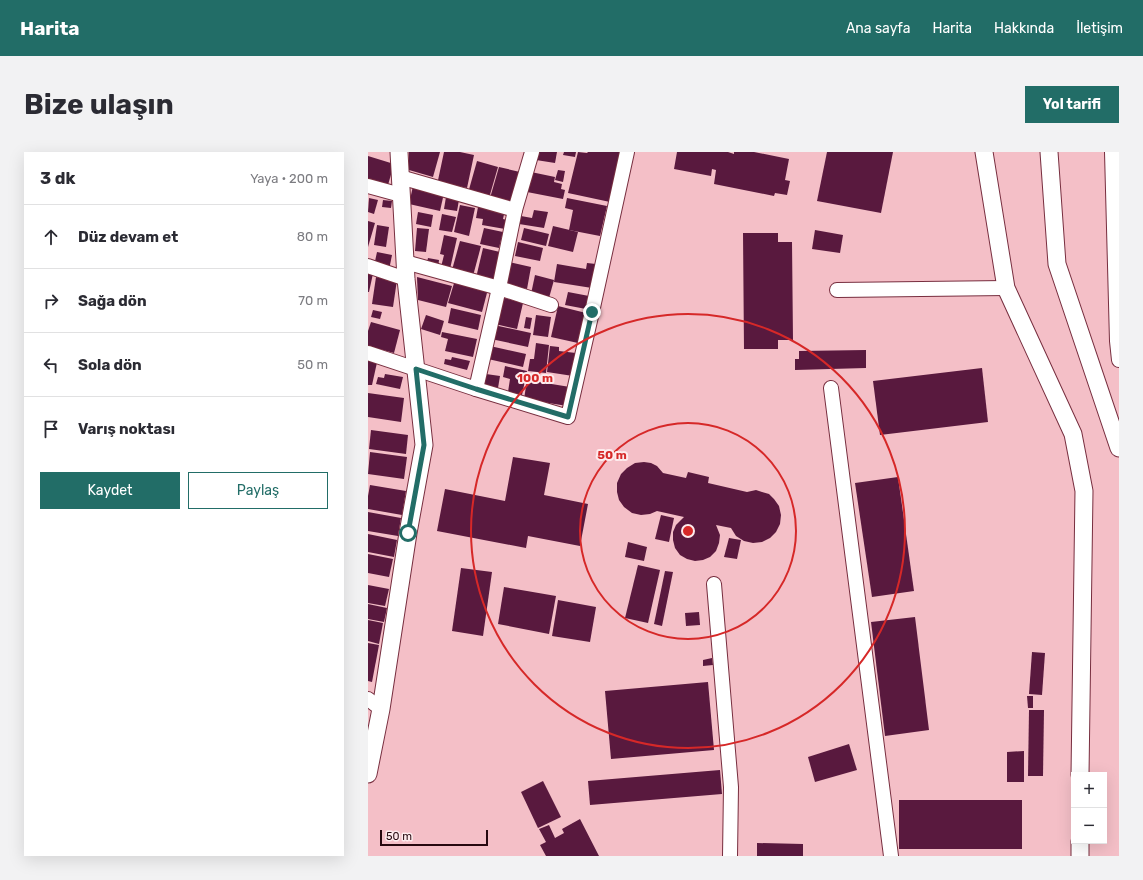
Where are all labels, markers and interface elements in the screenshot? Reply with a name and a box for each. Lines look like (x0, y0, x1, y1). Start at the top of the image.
text: Harita (20, 17, 80, 40)
text: Ana sayfa (846, 20, 910, 37)
text: Harita (932, 20, 972, 37)
text: Hakkında (994, 20, 1054, 37)
text: İletişim (1076, 20, 1123, 37)
button: Yol tarifi (1025, 86, 1119, 123)
text: Bize ulaşın (24, 88, 174, 121)
text: 3 dk (40, 168, 76, 188)
text: Yaya · 200 m (250, 171, 328, 186)
icon: ahead (40, 226, 62, 248)
text: Düz devam et (78, 228, 178, 246)
text: 80 m (297, 229, 328, 244)
icon: right (40, 290, 62, 312)
text: Sağa dön (78, 292, 147, 310)
text: 70 m (298, 293, 328, 308)
route end (583, 303, 601, 321)
icon: left (40, 354, 62, 376)
text: Sola dön (78, 356, 142, 374)
text: 50 m (297, 357, 328, 372)
text: 100 m (517, 371, 553, 385)
icon: arrive (40, 418, 62, 440)
text: Varış noktası (78, 420, 175, 438)
text: 50 m (597, 448, 627, 462)
button: Kaydet (40, 472, 180, 509)
button: Paylaş (188, 472, 328, 509)
route start (399, 524, 417, 542)
centre of rings (681, 524, 695, 538)
map controls (1071, 772, 1107, 844)
button: + (1071, 772, 1107, 808)
button: − (1071, 808, 1107, 844)
scale bar (380, 828, 488, 847)
text: 50 m (386, 830, 412, 843)

